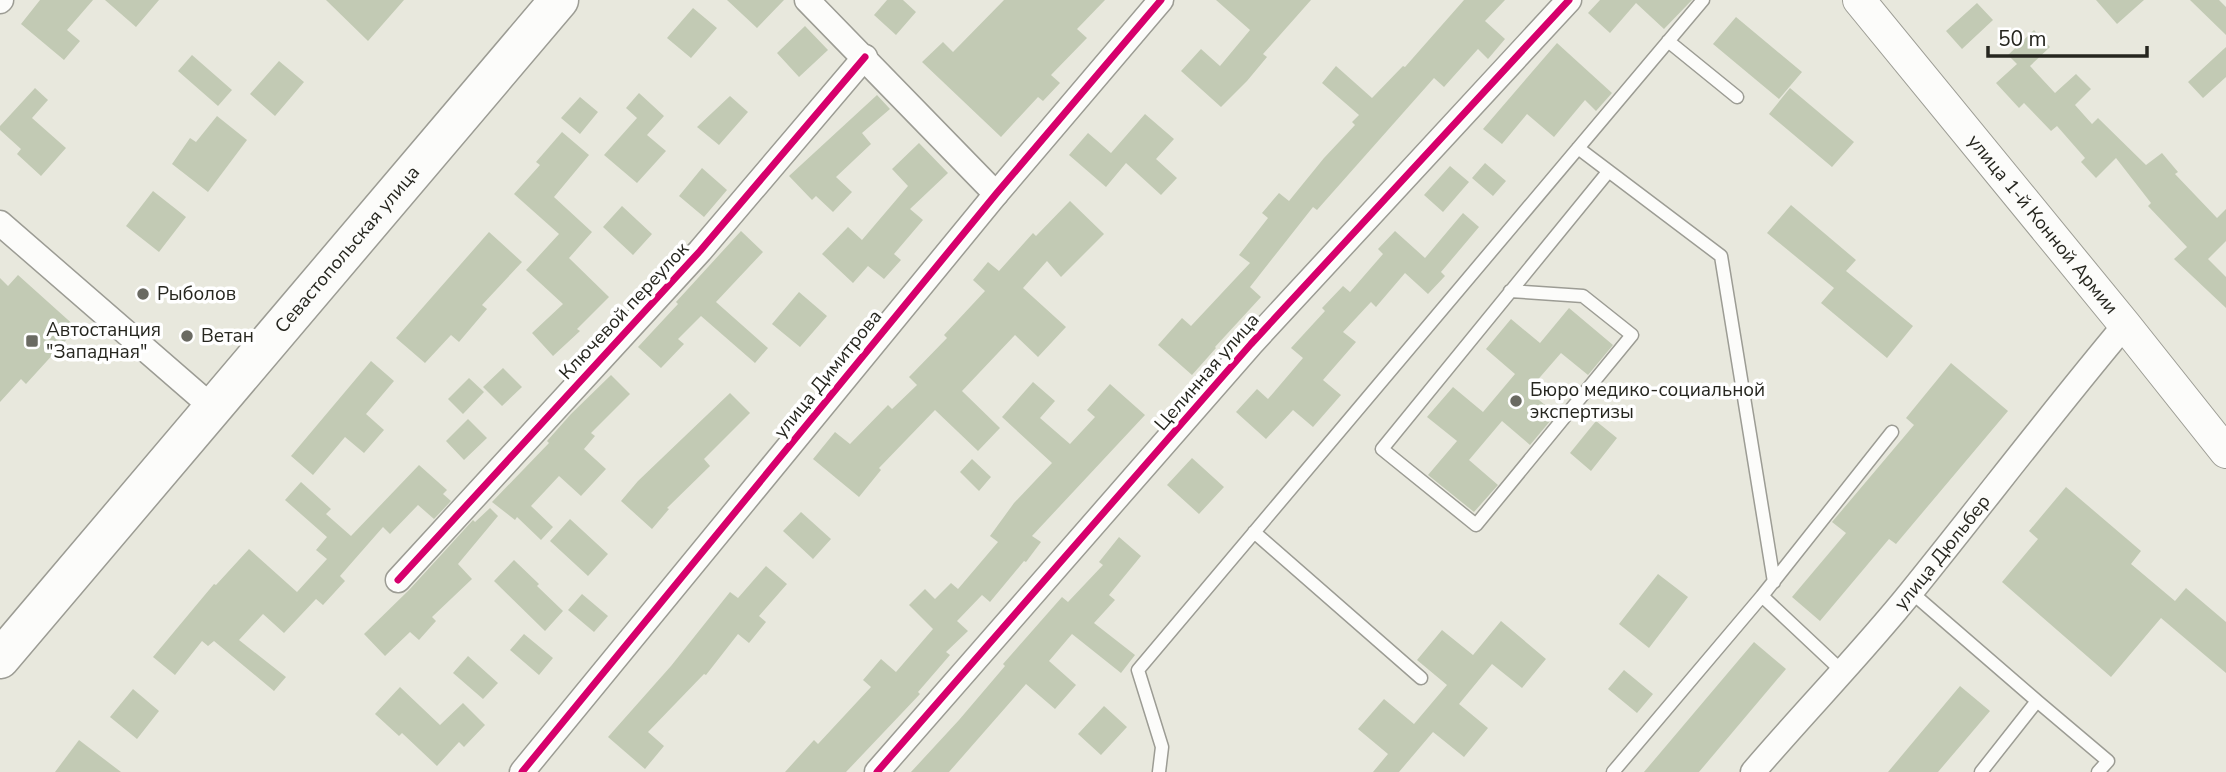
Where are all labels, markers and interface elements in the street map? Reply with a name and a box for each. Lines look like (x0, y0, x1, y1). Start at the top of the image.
scale bar (1988, 14, 2147, 58)
text: 50 m (1998, 25, 2047, 53)
street label: улица 1-й Конной Армии (1961, 129, 2124, 320)
street label: Севастопольская улица (269, 160, 426, 339)
street label: Ключевой переулок (553, 236, 695, 386)
place label: Рыболов (157, 281, 236, 307)
marker: Рыболов (135, 286, 151, 302)
street label: улица Димитрова (768, 304, 888, 444)
street label: Целинная улица (1149, 308, 1265, 436)
place label: Автостанция "Западная" (46, 317, 161, 365)
place label: Ветан (201, 323, 254, 349)
marker: Ветан (179, 328, 195, 344)
marker: Автостанция "Западная" (24, 333, 40, 349)
place label: Бюро медико-социальной экспертизы (1530, 377, 1765, 425)
marker: Бюро медико-социальной экспертизы (1508, 393, 1524, 409)
street label: улица Дюльбер (1888, 489, 1996, 616)

